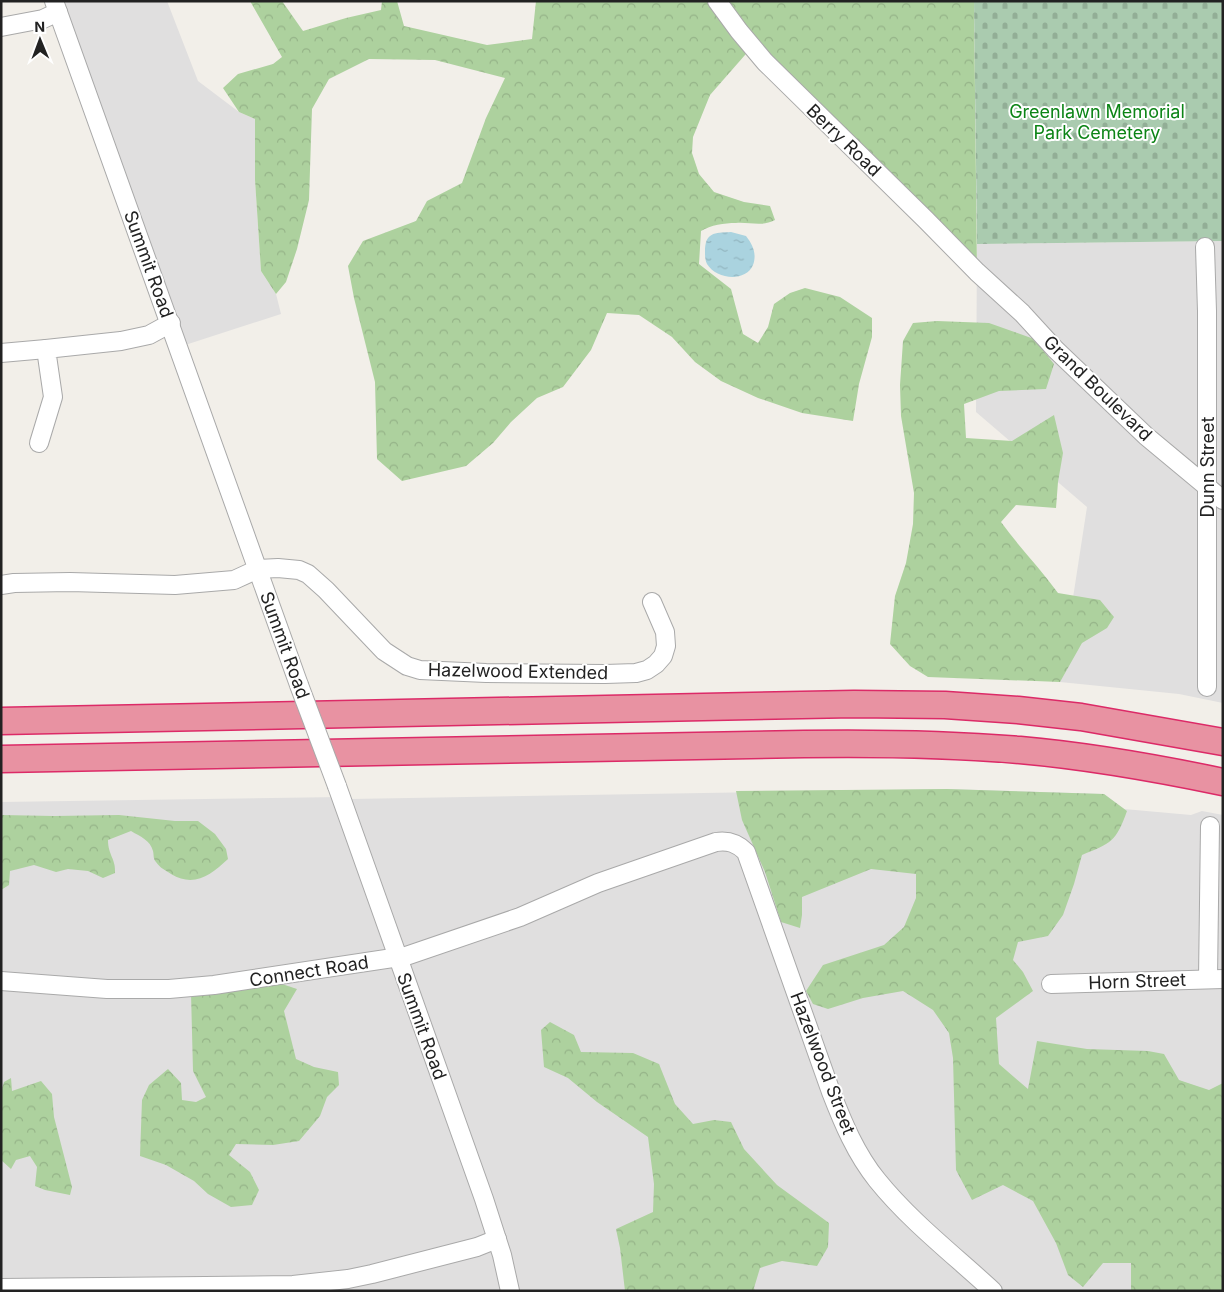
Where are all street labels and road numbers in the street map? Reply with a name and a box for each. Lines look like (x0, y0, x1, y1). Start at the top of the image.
street label: Berry Road (803, 99, 885, 181)
street label: Summit Road (120, 208, 178, 320)
street label: Grand Boulevard (1039, 331, 1157, 445)
street label: Dunn Street (1197, 417, 1218, 517)
street label: Summit Road (256, 589, 314, 701)
street label: Hazelwood Extended (428, 659, 608, 683)
street label: Connect Road (248, 951, 370, 991)
street label: Horn Street (1088, 969, 1186, 993)
street label: Summit Road (393, 970, 451, 1082)
street label: Hazelwood Street (786, 989, 860, 1137)

